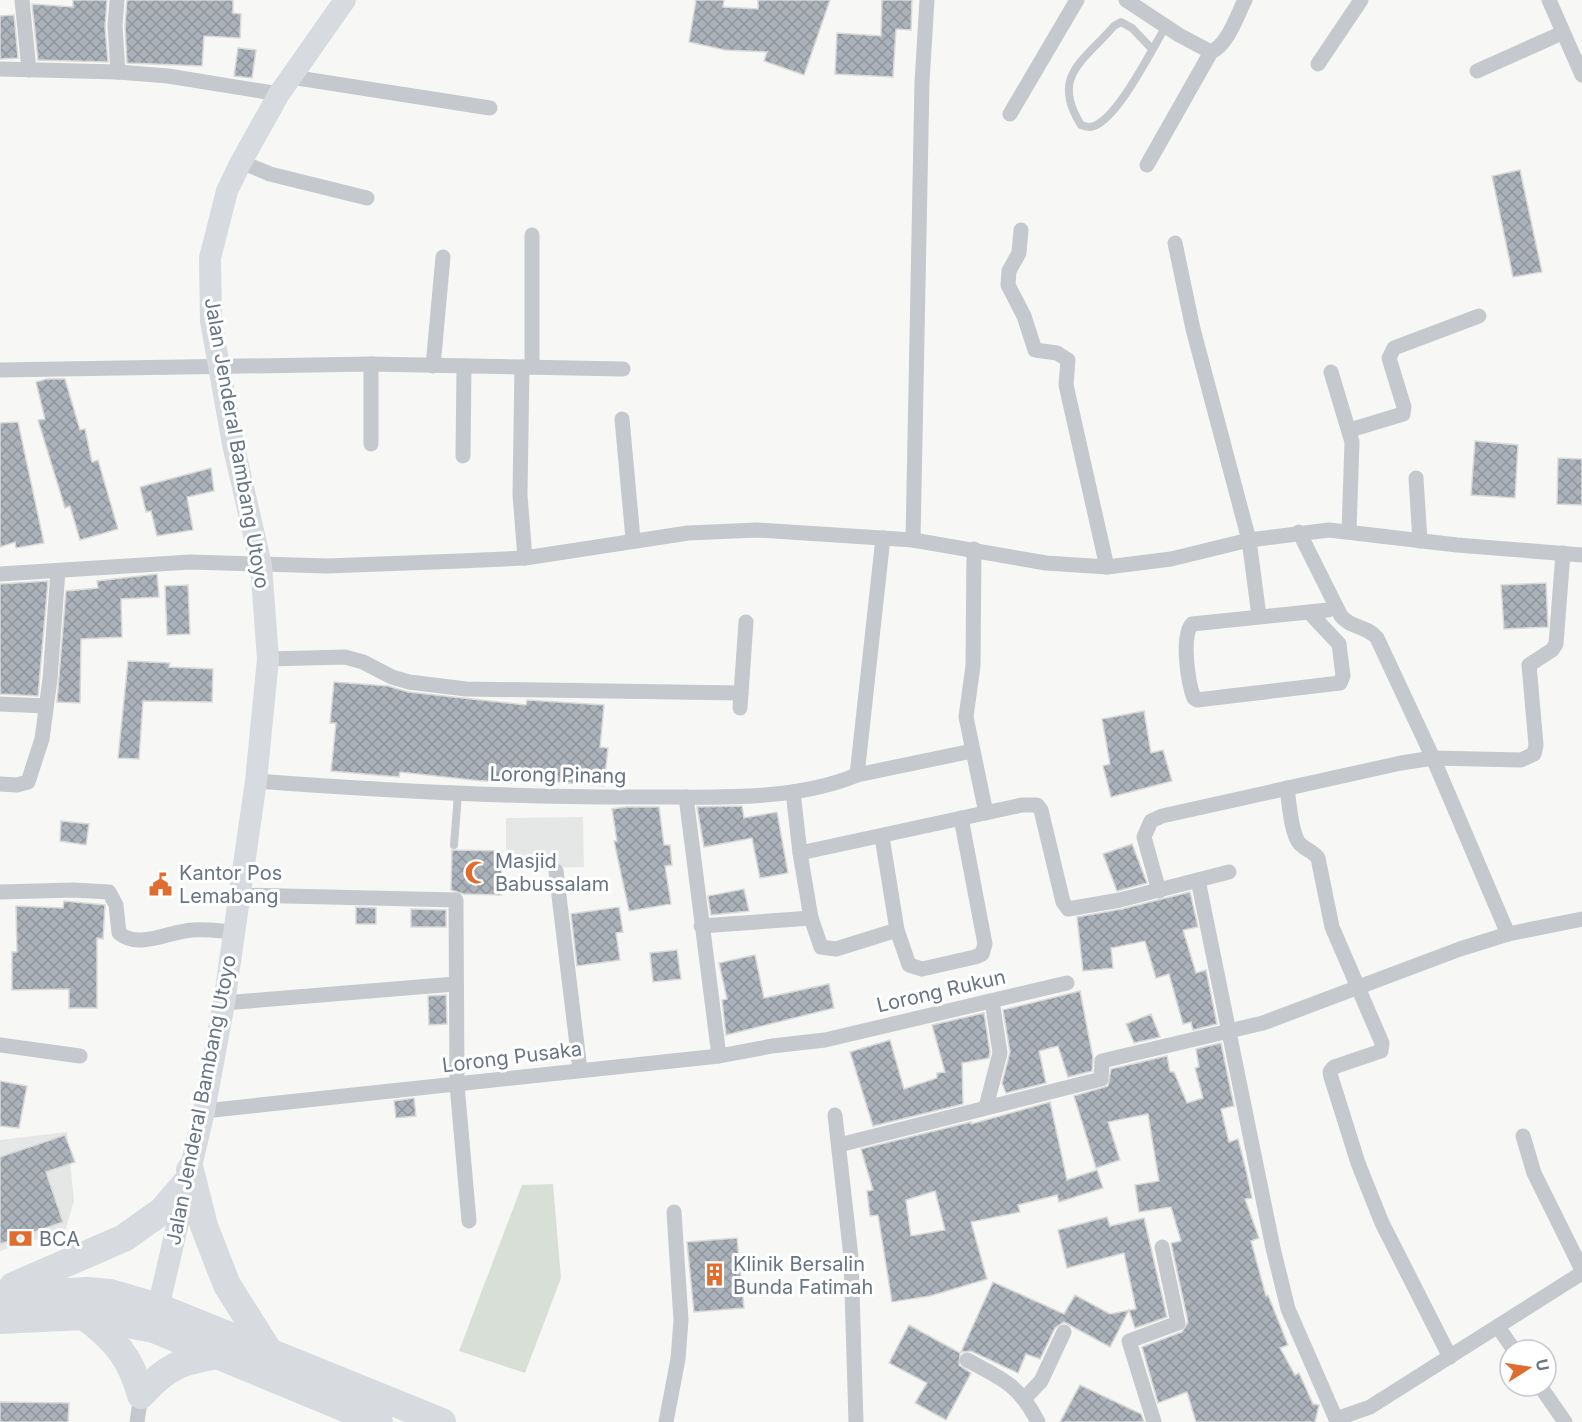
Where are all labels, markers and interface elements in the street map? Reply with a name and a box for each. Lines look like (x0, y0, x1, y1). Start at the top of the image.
street label: Jalan Jenderal Bambang Utoyo (200, 296, 274, 590)
street label: Lorong Pinang (489, 762, 627, 788)
place label: Masjid Babussalam (495, 849, 609, 896)
mosque icon: Masjid Babussalam (464, 859, 490, 885)
place label: Kantor Pos Lemabang (179, 861, 282, 908)
public building icon: Kantor Pos Lemabang (148, 871, 174, 897)
street label: Jalan Jenderal Bambang Utoyo (161, 953, 241, 1247)
street label: Lorong Rukun (874, 965, 1008, 1017)
street label: Lorong Pusaka (441, 1037, 583, 1077)
bank icon: BCA (8, 1226, 34, 1252)
place label: BCA (39, 1227, 80, 1251)
place label: Klinik Bersalin Bunda Fatimah (733, 1252, 873, 1299)
building icon: Klinik Bersalin Bunda Fatimah (702, 1262, 728, 1288)
north arrow (1498, 1338, 1558, 1398)
text: U (1532, 1357, 1554, 1373)

